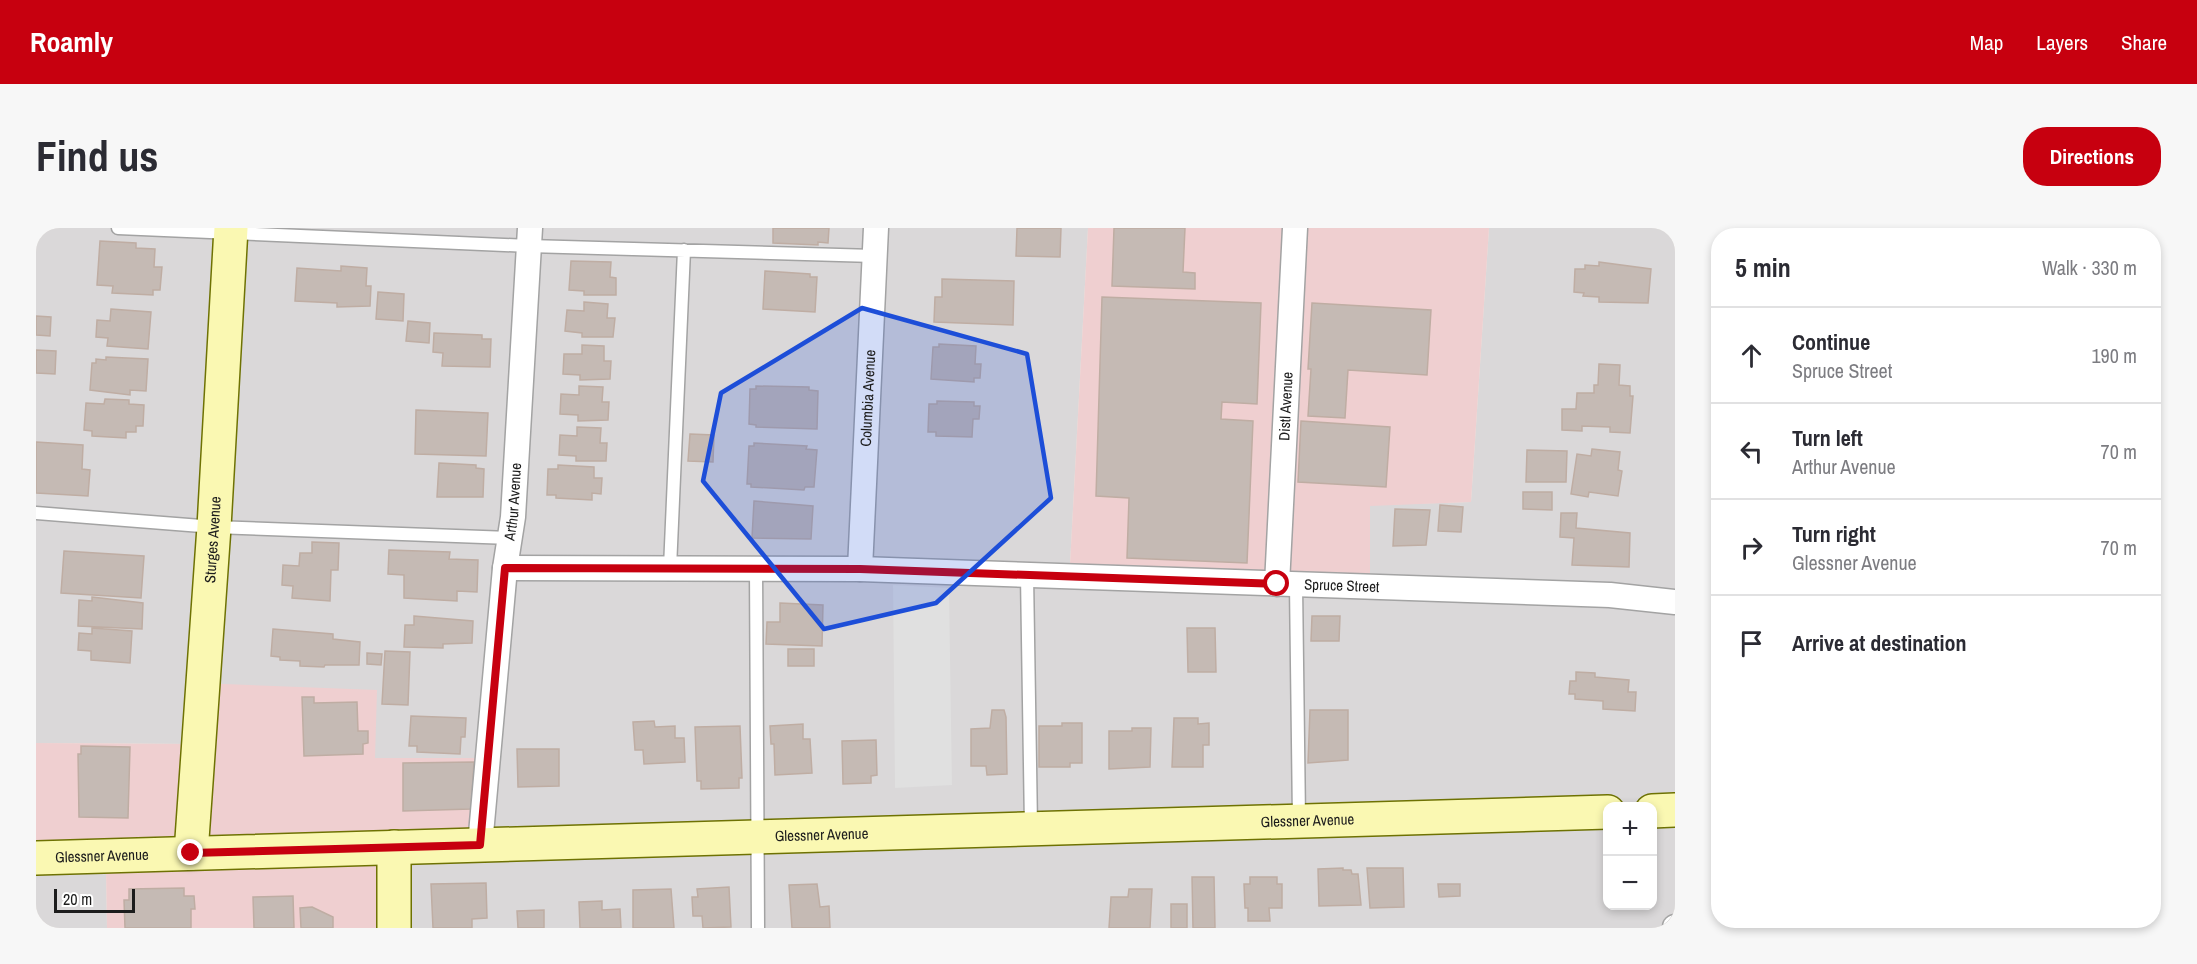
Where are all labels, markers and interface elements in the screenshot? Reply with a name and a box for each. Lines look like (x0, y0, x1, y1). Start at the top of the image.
text: Roamly (30, 23, 113, 61)
text: Map (1970, 28, 2003, 57)
text: Layers (2036, 28, 2088, 57)
text: Share (2121, 28, 2167, 57)
button: Directions (2023, 127, 2161, 186)
text: Find us (36, 128, 158, 184)
text: 5 min (1735, 250, 1791, 285)
text: Walk · 330 m (2042, 254, 2137, 281)
text: Continue (1792, 327, 1870, 357)
icon: ahead (1735, 339, 1768, 372)
text: 190 m (2091, 342, 2137, 369)
street label: Columbia Avenue (855, 349, 880, 447)
text: Spruce Street (1792, 357, 1892, 384)
street label: Distl Avenue (1273, 371, 1298, 441)
text: Turn left (1792, 423, 1863, 453)
icon: left (1735, 435, 1768, 468)
text: 70 m (2101, 438, 2137, 465)
text: Arthur Avenue (1792, 453, 1896, 480)
street label: Arthur Avenue (498, 462, 526, 543)
street label: Sturges Avenue (199, 496, 226, 584)
text: Turn right (1792, 519, 1876, 549)
icon: right (1735, 531, 1768, 564)
text: 70 m (2101, 534, 2137, 561)
text: Glessner Avenue (1792, 549, 1917, 576)
route start (1263, 570, 1289, 596)
street label: Spruce Street (1304, 573, 1380, 597)
icon: arrive (1735, 627, 1768, 660)
text: Arrive at destination (1792, 628, 1966, 658)
map controls (1603, 802, 1657, 910)
button: + (1603, 802, 1657, 856)
street label: Glessner Avenue (1260, 808, 1355, 832)
street label: Glessner Avenue (775, 823, 869, 846)
route end (177, 839, 203, 865)
street label: Glessner Avenue (55, 844, 149, 867)
button: − (1603, 856, 1657, 910)
scale bar (54, 886, 135, 914)
text: 20 m (63, 888, 92, 910)

